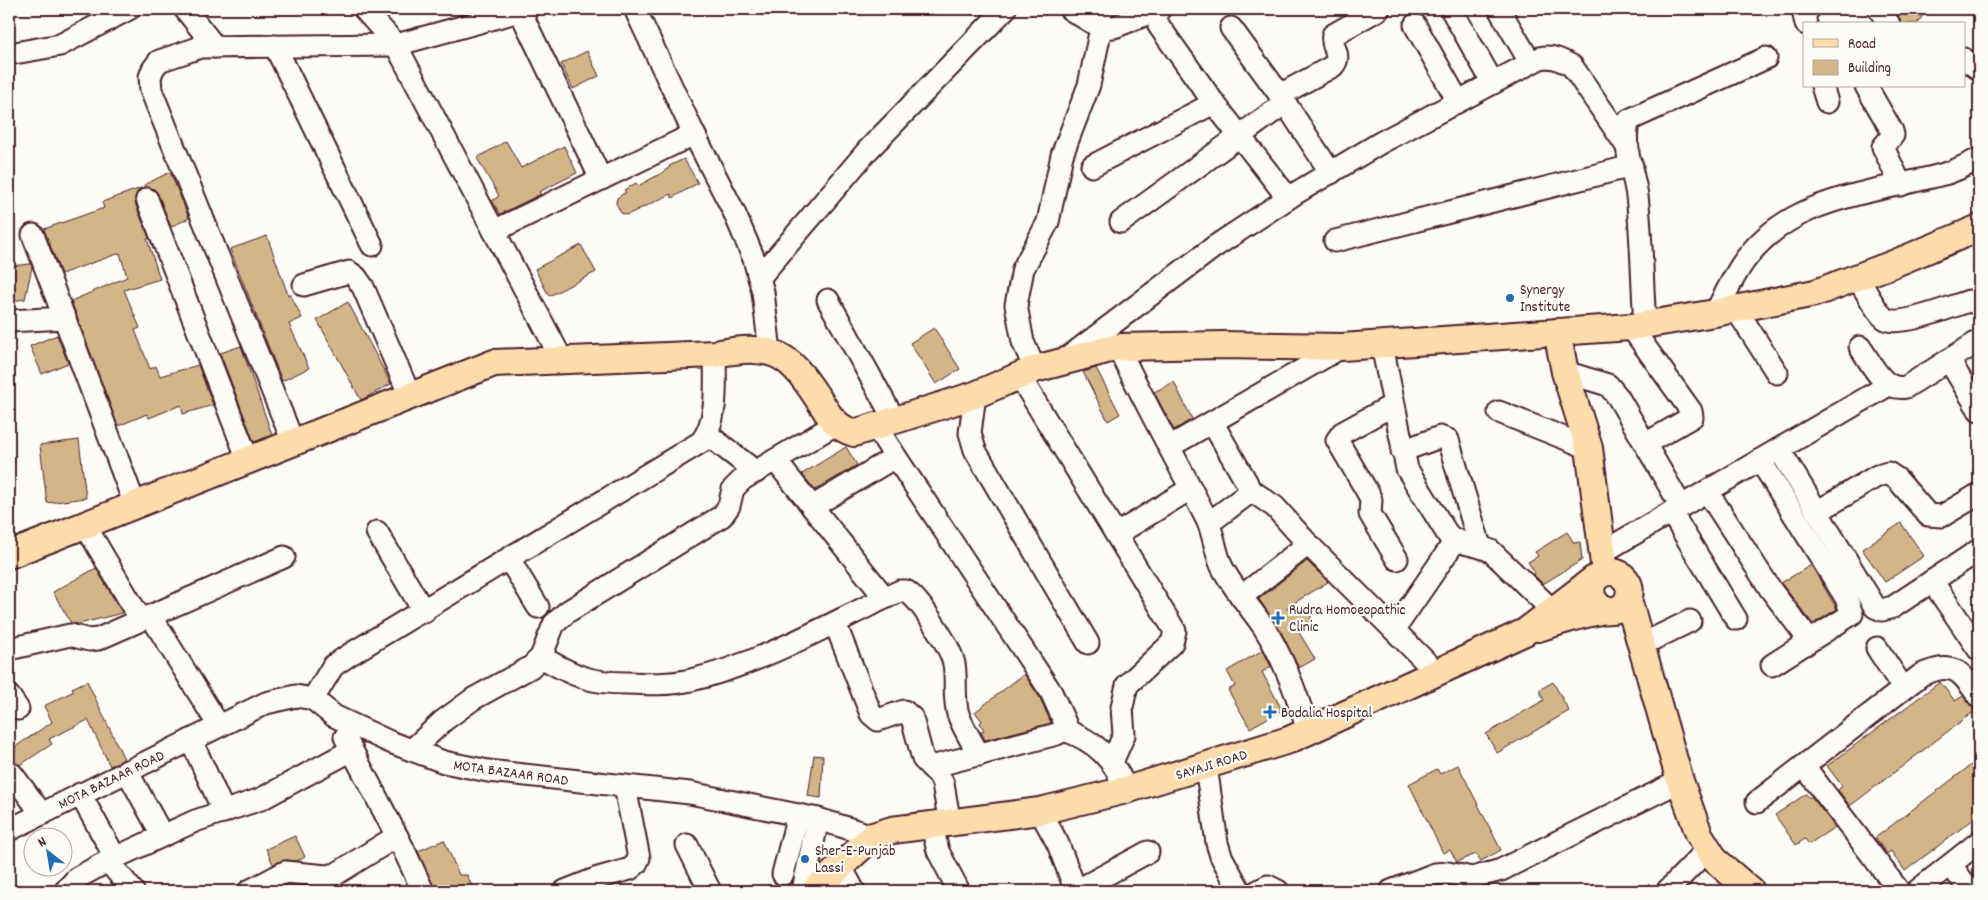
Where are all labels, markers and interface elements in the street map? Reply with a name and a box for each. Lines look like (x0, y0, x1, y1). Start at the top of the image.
legend (1803, 22, 1966, 88)
text: Road (1848, 34, 1876, 56)
text: Building (1848, 58, 1891, 80)
place label: Synergy Institute (1520, 280, 1571, 319)
marker: Synergy Institute (1504, 292, 1516, 304)
place label: Rudra Homoeopathic Clinic (1289, 600, 1406, 639)
marker: Rudra Homoeopathic Clinic (1271, 611, 1285, 625)
place label: Bodalia Hospital (1281, 703, 1373, 725)
marker: Bodalia Hospital (1263, 705, 1277, 719)
street label: MOTA BAZAAR ROAD (55, 745, 169, 816)
street label: SAYAJI ROAD (1173, 745, 1250, 787)
street label: MOTA BAZAAR ROAD (452, 755, 570, 793)
north arrow (22, 828, 72, 878)
text: N (34, 832, 51, 853)
place label: Sher-E-Punjab Lassi (815, 841, 895, 880)
marker: Sher-E-Punjab Lassi (799, 853, 811, 865)

